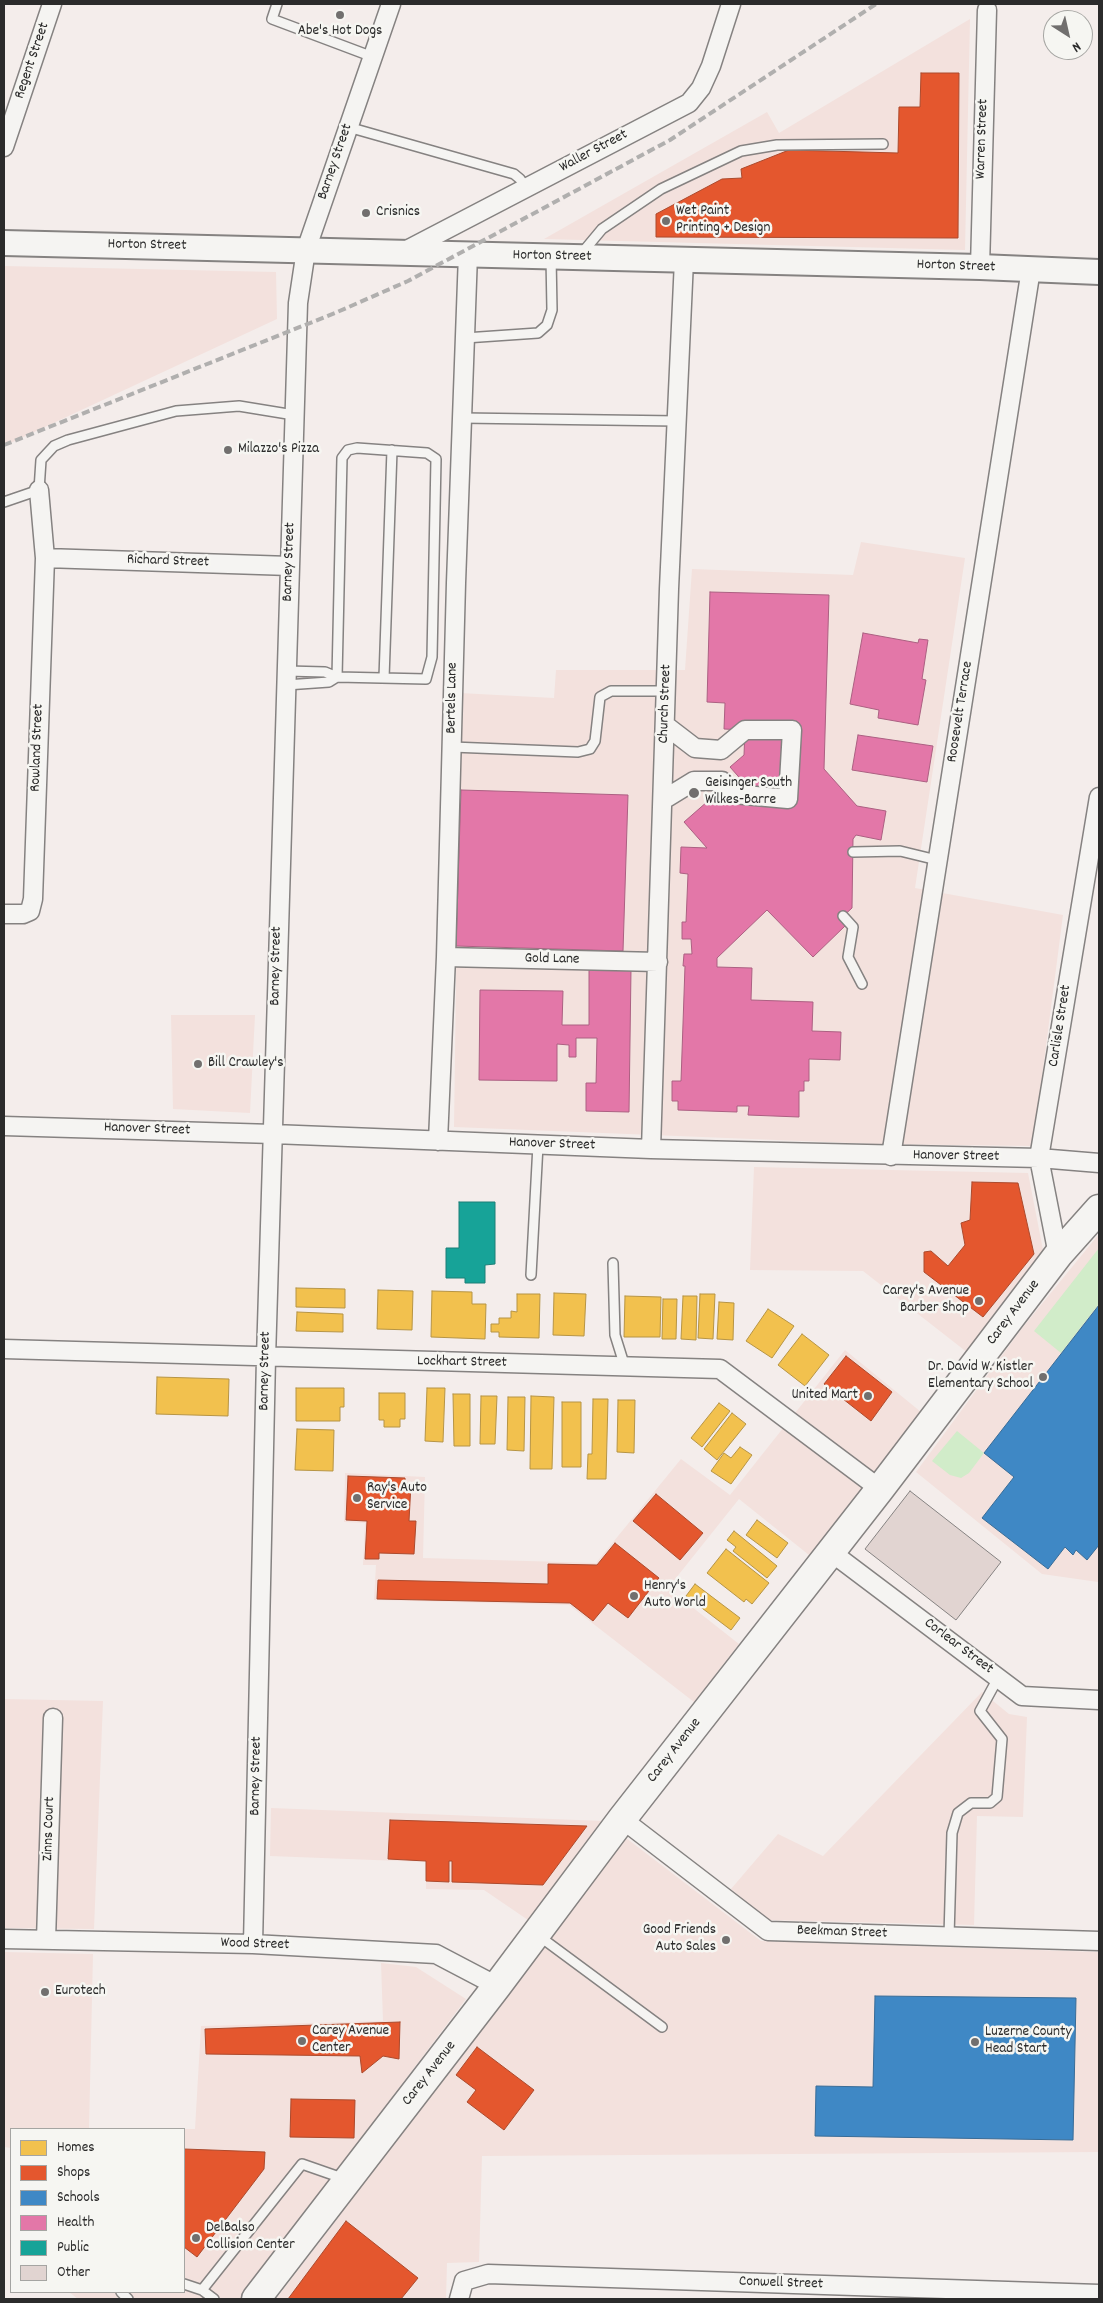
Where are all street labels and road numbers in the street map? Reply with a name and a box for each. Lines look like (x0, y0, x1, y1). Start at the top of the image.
street label: Regent Street (12, 21, 54, 101)
street label: Warren Street (973, 99, 993, 179)
street label: Barney Street (315, 122, 357, 202)
street label: Waller Street (557, 126, 631, 178)
street label: Horton Street (107, 236, 187, 256)
street label: Horton Street (512, 247, 592, 267)
street label: Horton Street (916, 257, 996, 277)
street label: Barney Street (280, 522, 300, 602)
street label: Richard Street (126, 552, 210, 572)
street label: Roosevelt Terrace (944, 660, 978, 764)
street label: Bertels Lane (443, 662, 463, 734)
street label: Church Street (656, 664, 676, 744)
street label: Rowland Street (27, 704, 49, 792)
street label: Barney Street (267, 926, 287, 1006)
street label: Gold Lane (524, 951, 580, 969)
street label: Carlisle Street (1046, 984, 1076, 1068)
street label: Hanover Street (103, 1119, 191, 1141)
street label: Hanover Street (508, 1134, 596, 1156)
street label: Hanover Street (913, 1147, 999, 1167)
street label: Carey Avenue (984, 1277, 1044, 1349)
street label: Barney Street (256, 1331, 276, 1411)
street label: Lockhart Street (417, 1353, 507, 1373)
street label: Corlear Street (920, 1615, 996, 1679)
street label: Carey Avenue (644, 1715, 706, 1787)
street label: Barney Street (247, 1736, 267, 1816)
street label: Zinns Court (40, 1796, 60, 1862)
street label: Beekman Street (796, 1922, 888, 1944)
street label: Wood Street (220, 1935, 290, 1955)
street label: Carey Avenue (399, 2038, 461, 2110)
street label: Conwell Street (739, 2274, 823, 2294)

